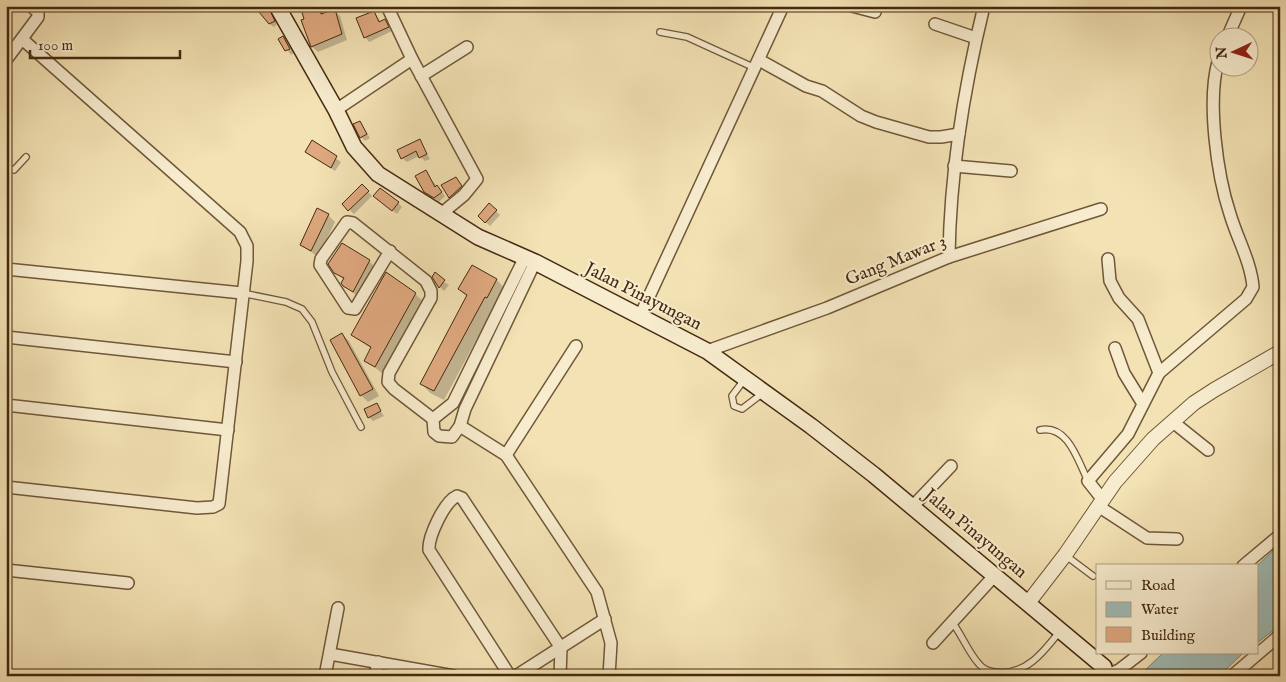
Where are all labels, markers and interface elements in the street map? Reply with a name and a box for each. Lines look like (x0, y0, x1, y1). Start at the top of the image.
scale bar (30, 28, 180, 60)
north arrow (1208, 28, 1258, 78)
text: 100 m (38, 36, 74, 55)
text: N (1213, 46, 1231, 61)
street label: Gang Mawar 3 (842, 230, 950, 292)
street label: Jalan Pinayungan (579, 257, 706, 337)
street label: Jalan Pinayungan (917, 483, 1032, 584)
legend (1096, 564, 1258, 654)
text: Road (1141, 576, 1176, 595)
text: Water (1141, 600, 1179, 619)
text: Building (1141, 626, 1196, 645)

